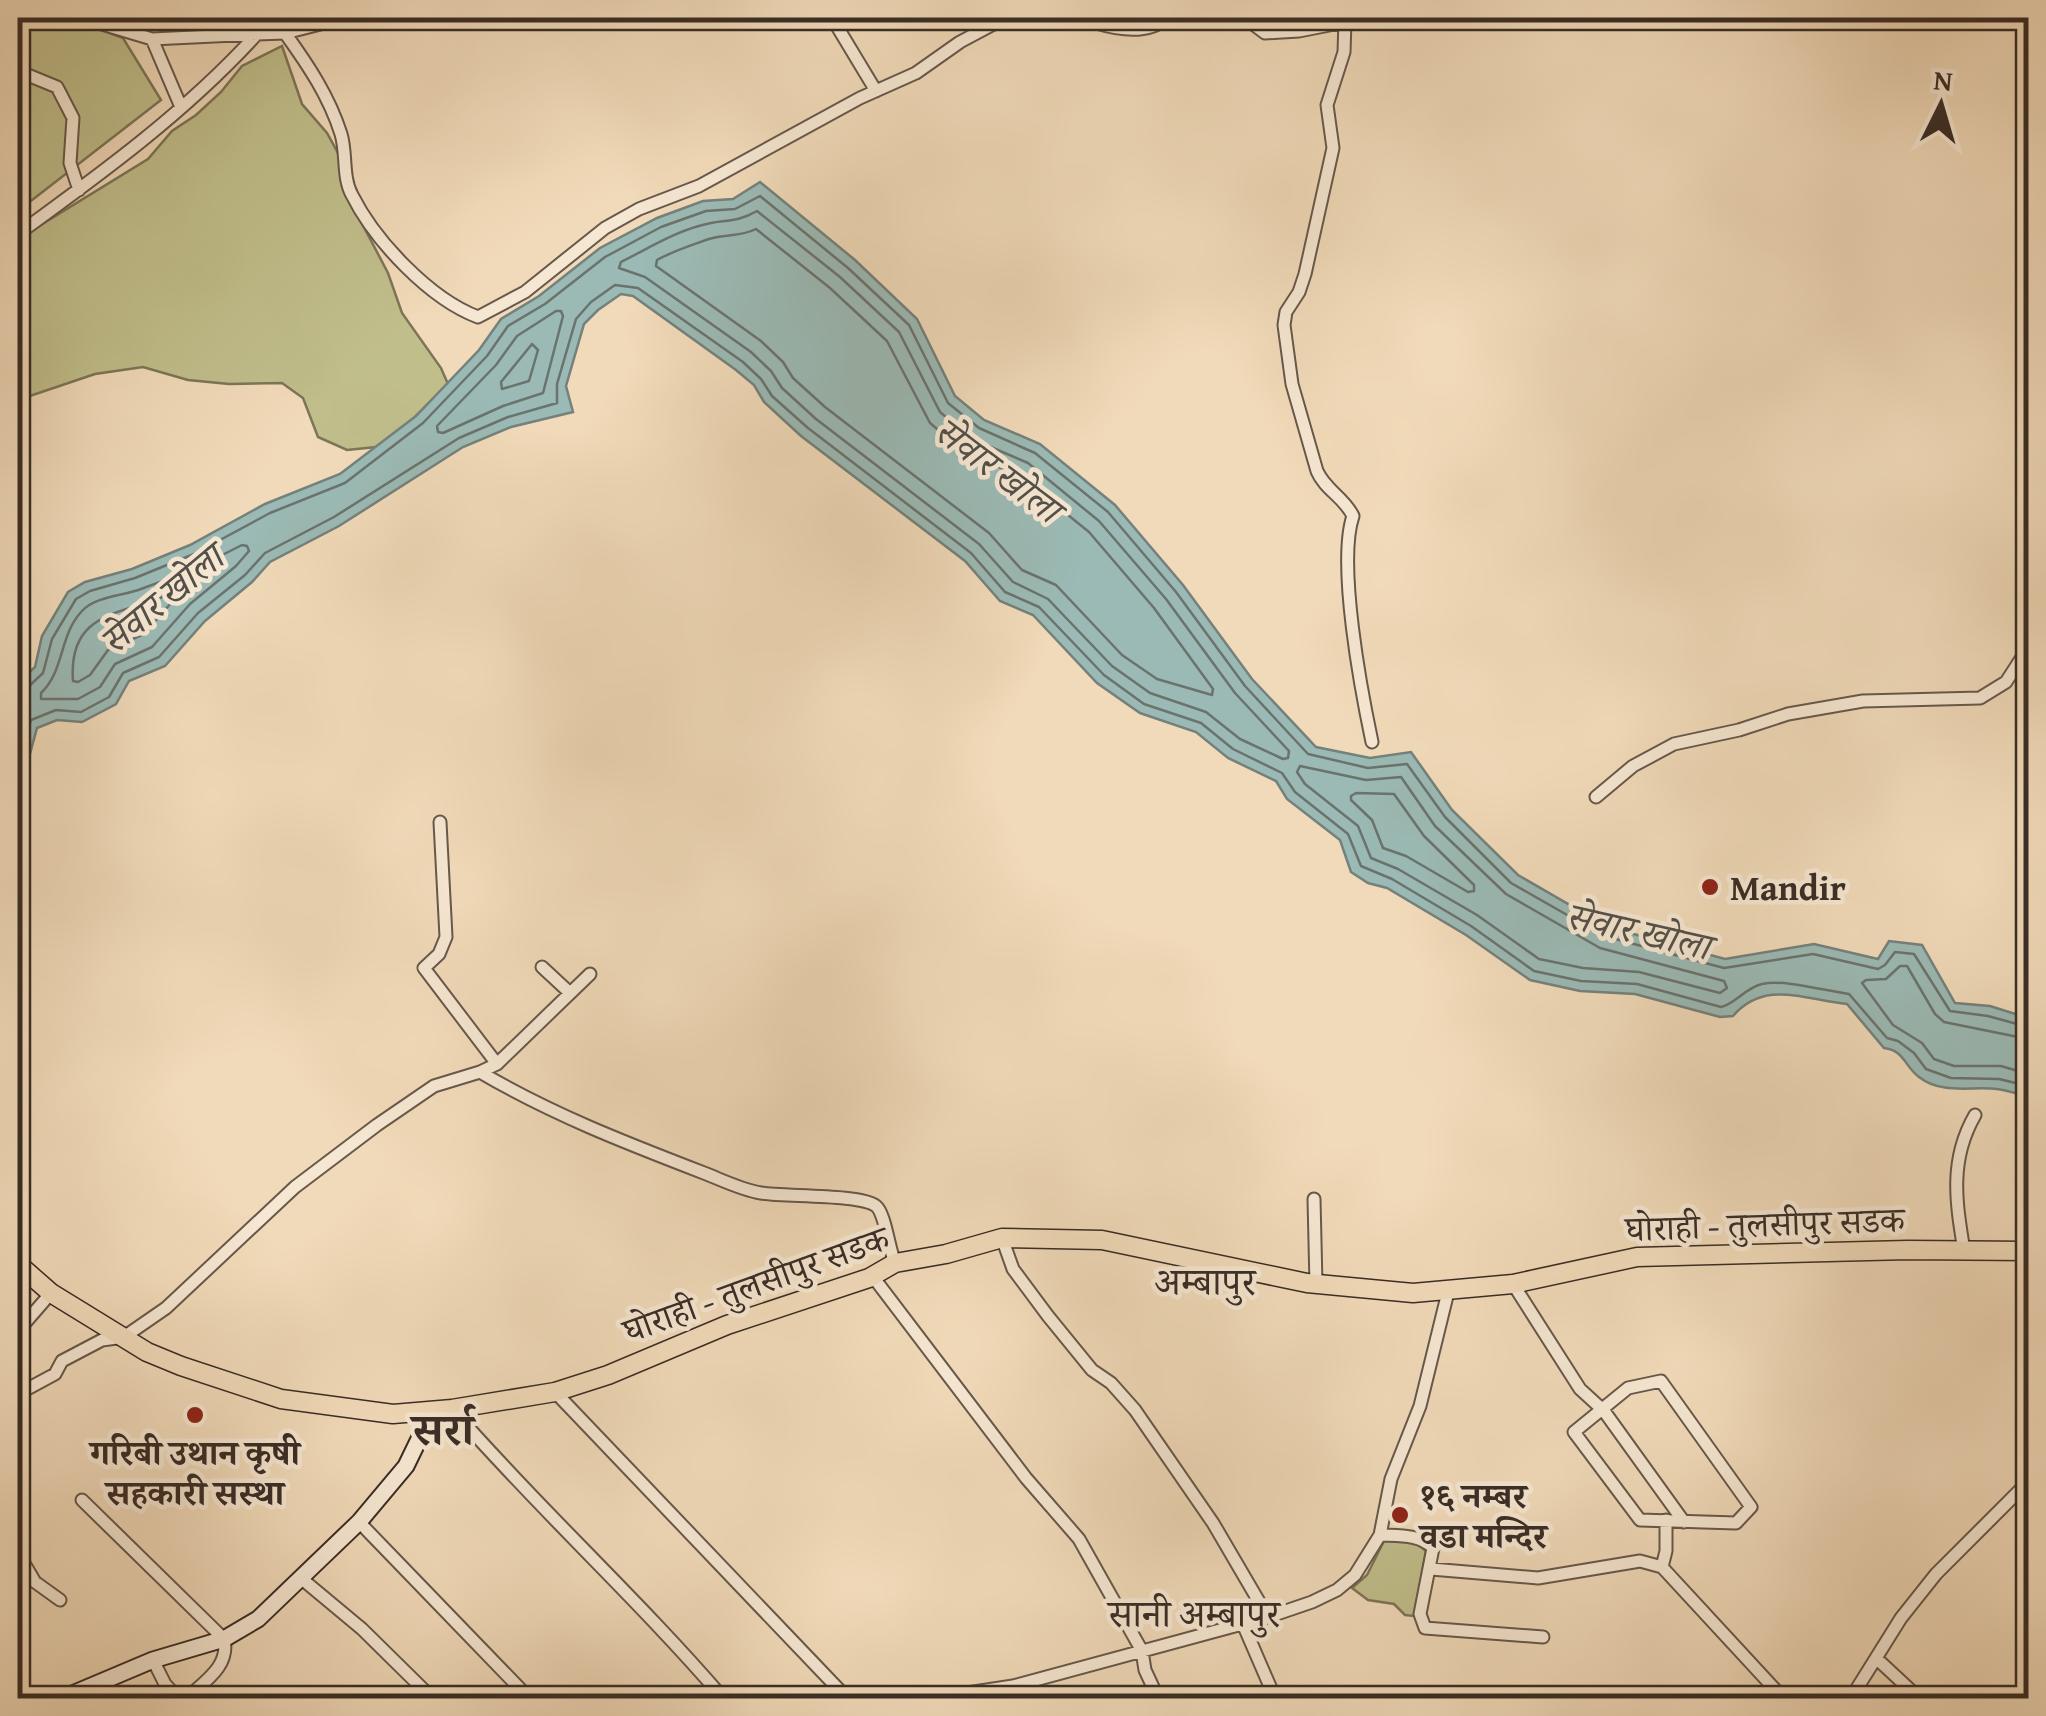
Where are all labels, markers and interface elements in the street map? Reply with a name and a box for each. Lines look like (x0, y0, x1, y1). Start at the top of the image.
north arrow (1891, 55, 1991, 155)
text: N (1932, 58, 1955, 101)
water label: सेवार खोला (923, 403, 1079, 540)
water label: सेवार खोला (87, 526, 241, 668)
place label: Mandir (1730, 862, 1846, 913)
marker: Mandir (1699, 876, 1721, 898)
water label: सेवार खोला (1560, 886, 1723, 975)
street label: घोराही - तुलसीपुर सडक (1622, 1194, 1908, 1254)
street label: घोराही - तुलसीपुर सडक (614, 1211, 898, 1356)
district label: अम्बापुर (1155, 1253, 1257, 1309)
district label: सर्रा (409, 1396, 477, 1461)
marker: गरिबी उथान कृषी सहकारी सस्था (184, 1404, 206, 1426)
place label: गरिबी उथान कृषी सहकारी सस्था (87, 1427, 302, 1518)
place label: १६ नम्बर वडा मन्दिर (1417, 1470, 1549, 1561)
marker: १६ नम्बर वडा मन्दिर (1389, 1504, 1411, 1526)
district label: सानी अम्बापुर (1106, 1585, 1282, 1641)

